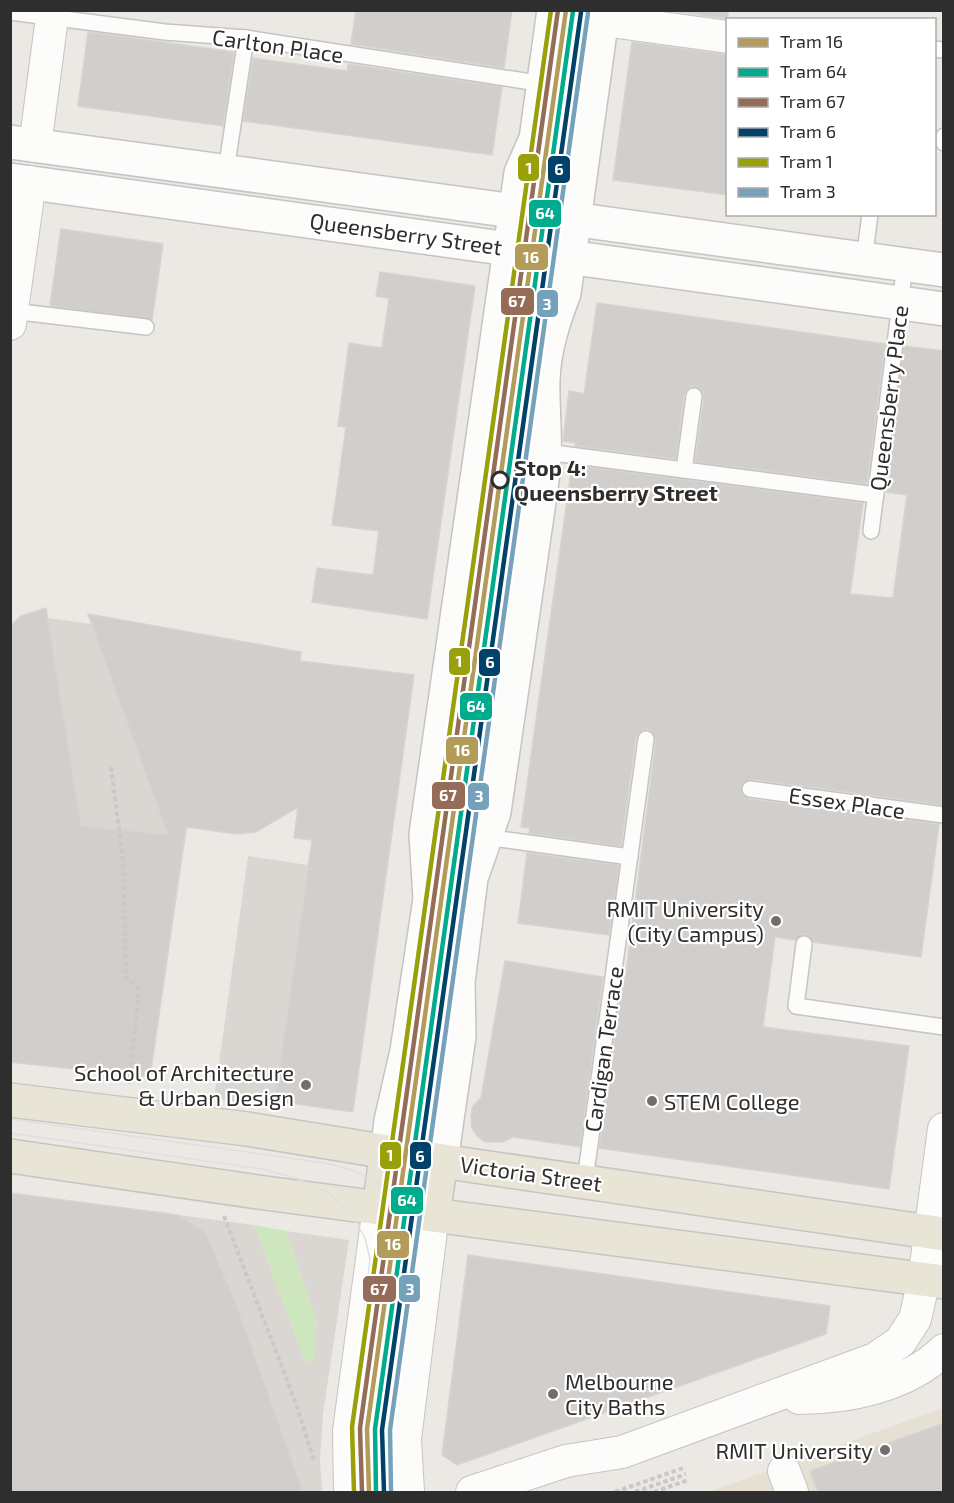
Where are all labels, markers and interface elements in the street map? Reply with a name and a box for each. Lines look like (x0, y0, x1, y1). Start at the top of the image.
legend (726, 18, 936, 216)
street label: Carlton Place (211, 23, 345, 67)
text: Tram 16 (780, 30, 843, 52)
text: Tram 64 (780, 60, 847, 82)
text: Tram 67 (780, 90, 845, 112)
text: Tram 6 (780, 120, 836, 142)
text: Tram 1 (780, 150, 833, 172)
line badge: 1 (517, 153, 540, 182)
line badge: 6 (547, 155, 571, 184)
text: 1 (526, 158, 532, 177)
text: 6 (554, 159, 564, 178)
text: Tram 3 (780, 180, 836, 202)
line badge: 64 (528, 199, 562, 228)
text: 64 (535, 203, 555, 222)
street label: Queensberry Street (308, 207, 504, 260)
line badge: 16 (514, 243, 549, 271)
text: 16 (523, 247, 539, 266)
line badge: 67 (500, 287, 535, 316)
line badge: 3 (536, 289, 559, 318)
text: 67 (508, 291, 526, 310)
text: 3 (542, 294, 552, 313)
street label: Queensberry Place (864, 304, 913, 492)
place label: Stop 4: Queensberry Street (514, 454, 718, 506)
marker: Stop 4: Queensberry Street (491, 471, 509, 489)
line badge: 1 (448, 647, 471, 676)
line badge: 6 (478, 648, 501, 677)
text: 1 (456, 651, 462, 670)
text: 6 (485, 652, 495, 671)
line badge: 64 (459, 692, 493, 721)
text: 64 (466, 696, 486, 715)
line badge: 16 (445, 736, 479, 765)
text: 16 (454, 740, 470, 759)
line badge: 67 (431, 781, 466, 810)
street label: Essex Place (787, 781, 907, 823)
line badge: 3 (467, 782, 490, 811)
text: 67 (439, 785, 457, 804)
text: 3 (474, 786, 484, 805)
place label: RMIT University (City Campus) (606, 895, 764, 946)
marker: RMIT University (City Campus) (769, 914, 783, 928)
street label: Cardigan Terrace (579, 965, 627, 1133)
place label: School of Architecture & Urban Design (74, 1059, 294, 1110)
marker: School of Architecture & Urban Design (299, 1078, 313, 1092)
place label: STEM College (664, 1088, 800, 1114)
marker: STEM College (645, 1094, 659, 1108)
line badge: 1 (379, 1141, 402, 1170)
line badge: 6 (409, 1141, 432, 1170)
text: 1 (387, 1145, 393, 1164)
text: 6 (415, 1146, 425, 1165)
street label: Victoria Street (458, 1150, 604, 1196)
line badge: 64 (390, 1186, 424, 1215)
text: 64 (397, 1190, 417, 1209)
line badge: 16 (376, 1230, 410, 1259)
text: 16 (385, 1234, 401, 1253)
line badge: 3 (398, 1274, 421, 1303)
line badge: 67 (362, 1275, 397, 1303)
text: 67 (370, 1279, 388, 1298)
text: 3 (405, 1279, 415, 1298)
place label: Melbourne City Baths (565, 1368, 674, 1419)
marker: Melbourne City Baths (546, 1387, 560, 1401)
place label: RMIT University (715, 1437, 873, 1463)
marker: RMIT University (878, 1443, 892, 1457)

